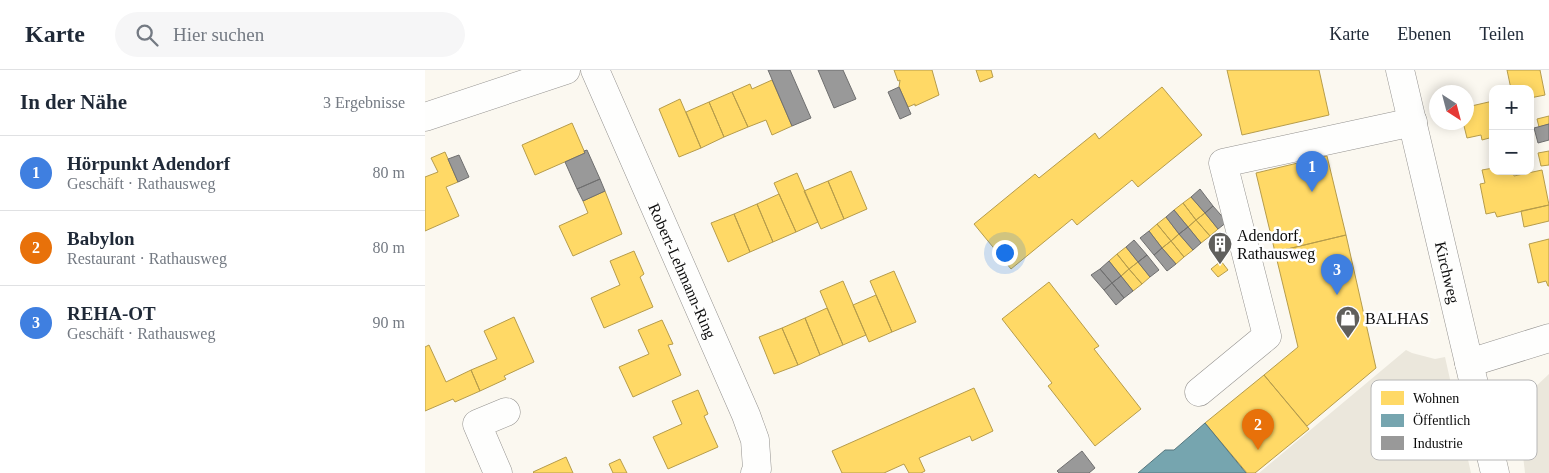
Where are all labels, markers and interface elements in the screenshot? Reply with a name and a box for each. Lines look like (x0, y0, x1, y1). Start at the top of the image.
search box (115, 12, 465, 57)
text: Karte (25, 21, 85, 47)
icon: search (133, 21, 161, 49)
text: Hier suchen (173, 24, 264, 45)
text: Karte (1329, 24, 1369, 44)
text: Ebenen (1397, 24, 1451, 44)
text: Teilen (1479, 24, 1524, 44)
north arrow (1429, 85, 1474, 130)
map controls (1489, 85, 1534, 175)
button: + (1489, 85, 1534, 130)
text: In der Nähe (20, 90, 127, 114)
text: 3 Ergebnisse (323, 94, 405, 111)
button: − (1489, 130, 1534, 175)
pin: 1 (1296, 151, 1328, 192)
text: Hörpunkt Adendorf (67, 153, 230, 174)
text: 1 (32, 164, 40, 181)
text: 80 m (373, 164, 405, 181)
text: Geschäft · Rathausweg (67, 175, 215, 192)
street label: Robert-Lehmann-Ring (645, 201, 719, 341)
place label: Adendorf, Rathausweg (1237, 227, 1315, 263)
text: Babylon (67, 228, 135, 249)
building icon: Adendorf, Rathausweg (1207, 231, 1233, 265)
text: 2 (32, 239, 40, 256)
text: 80 m (373, 239, 405, 256)
your location (992, 240, 1018, 266)
street label: Kirchweg (1432, 240, 1463, 305)
text: Restaurant · Rathausweg (67, 250, 227, 267)
pin: 3 (1321, 254, 1353, 295)
text: REHA-OT (67, 303, 156, 324)
shop icon: BALHAS (1335, 305, 1361, 339)
place label: BALHAS (1365, 310, 1429, 327)
text: 3 (32, 314, 40, 331)
text: 90 m (373, 314, 405, 331)
text: Geschäft · Rathausweg (67, 325, 215, 342)
legend (1371, 380, 1537, 460)
text: Wohnen (1413, 391, 1459, 406)
pin: 2 (1242, 409, 1274, 450)
text: Öffentlich (1413, 412, 1470, 428)
text: Industrie (1413, 436, 1463, 451)

